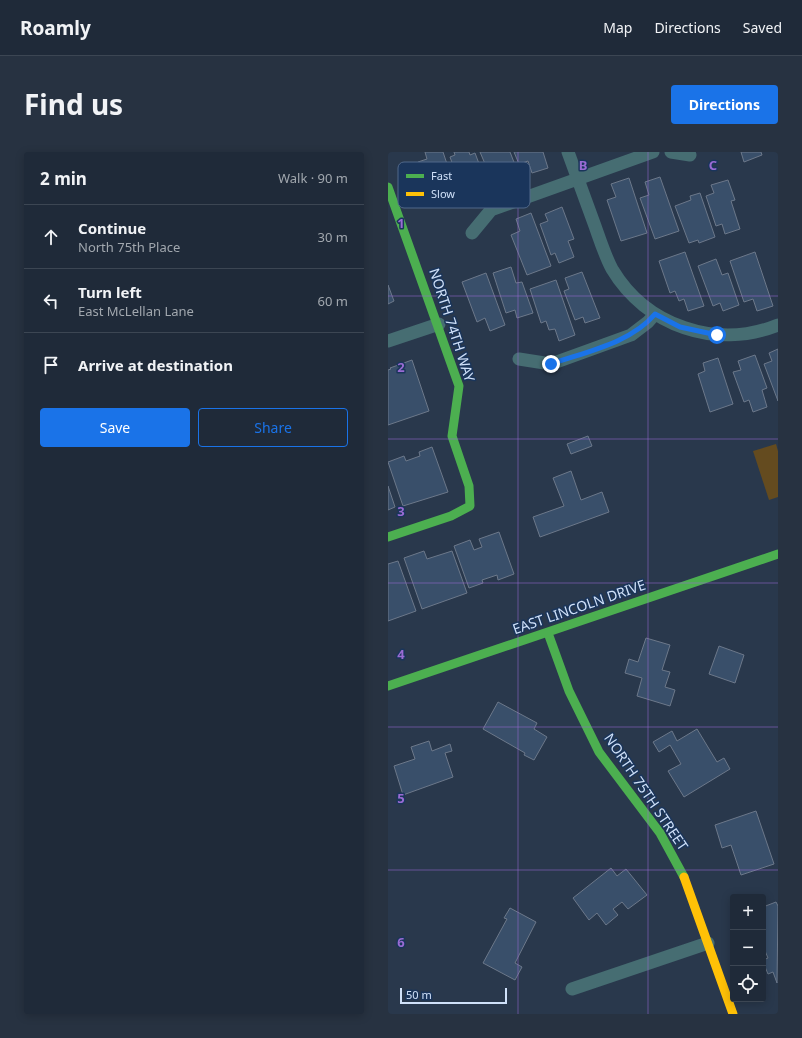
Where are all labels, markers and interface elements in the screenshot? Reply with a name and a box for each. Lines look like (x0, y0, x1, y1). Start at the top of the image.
text: Roamly (20, 15, 91, 41)
text: Map (603, 18, 632, 37)
text: Directions (654, 18, 721, 37)
text: Saved (743, 18, 782, 37)
text: Find us (24, 85, 123, 123)
button: Directions (671, 85, 778, 124)
text: B (579, 156, 587, 174)
text: C (709, 156, 717, 174)
legend (398, 162, 530, 208)
text: 2 min (40, 167, 87, 190)
text: Fast (431, 168, 452, 183)
text: Walk · 90 m (278, 169, 348, 187)
text: Slow (431, 186, 455, 201)
text: 1 (397, 214, 405, 232)
text: Continue (78, 218, 146, 238)
icon: ahead (40, 226, 62, 248)
text: 30 m (318, 228, 348, 246)
text: North 75th Place (78, 238, 180, 256)
street label: NORTH 74TH WAY (425, 266, 480, 384)
text: Turn left (78, 282, 142, 302)
icon: left (40, 290, 62, 312)
text: 60 m (318, 292, 348, 310)
text: East McLellan Lane (78, 302, 194, 320)
route start (708, 326, 726, 344)
icon: arrive (40, 354, 62, 376)
text: Arrive at destination (78, 355, 233, 375)
route end (542, 355, 560, 373)
text: 2 (397, 358, 405, 376)
button: Save (40, 408, 190, 447)
button: Share (198, 408, 348, 447)
text: 3 (397, 502, 405, 520)
street label: EAST LINCOLN DRIVE (510, 575, 648, 638)
text: 4 (397, 645, 405, 663)
street label: NORTH 75TH STREET (600, 729, 693, 854)
text: 5 (397, 789, 405, 807)
map controls (730, 894, 766, 1002)
button: + (730, 894, 766, 930)
button: − (730, 930, 766, 966)
text: 6 (397, 933, 405, 951)
button: locate (730, 966, 766, 1002)
scale bar (400, 986, 507, 1005)
text: 50 m (406, 987, 432, 1002)

